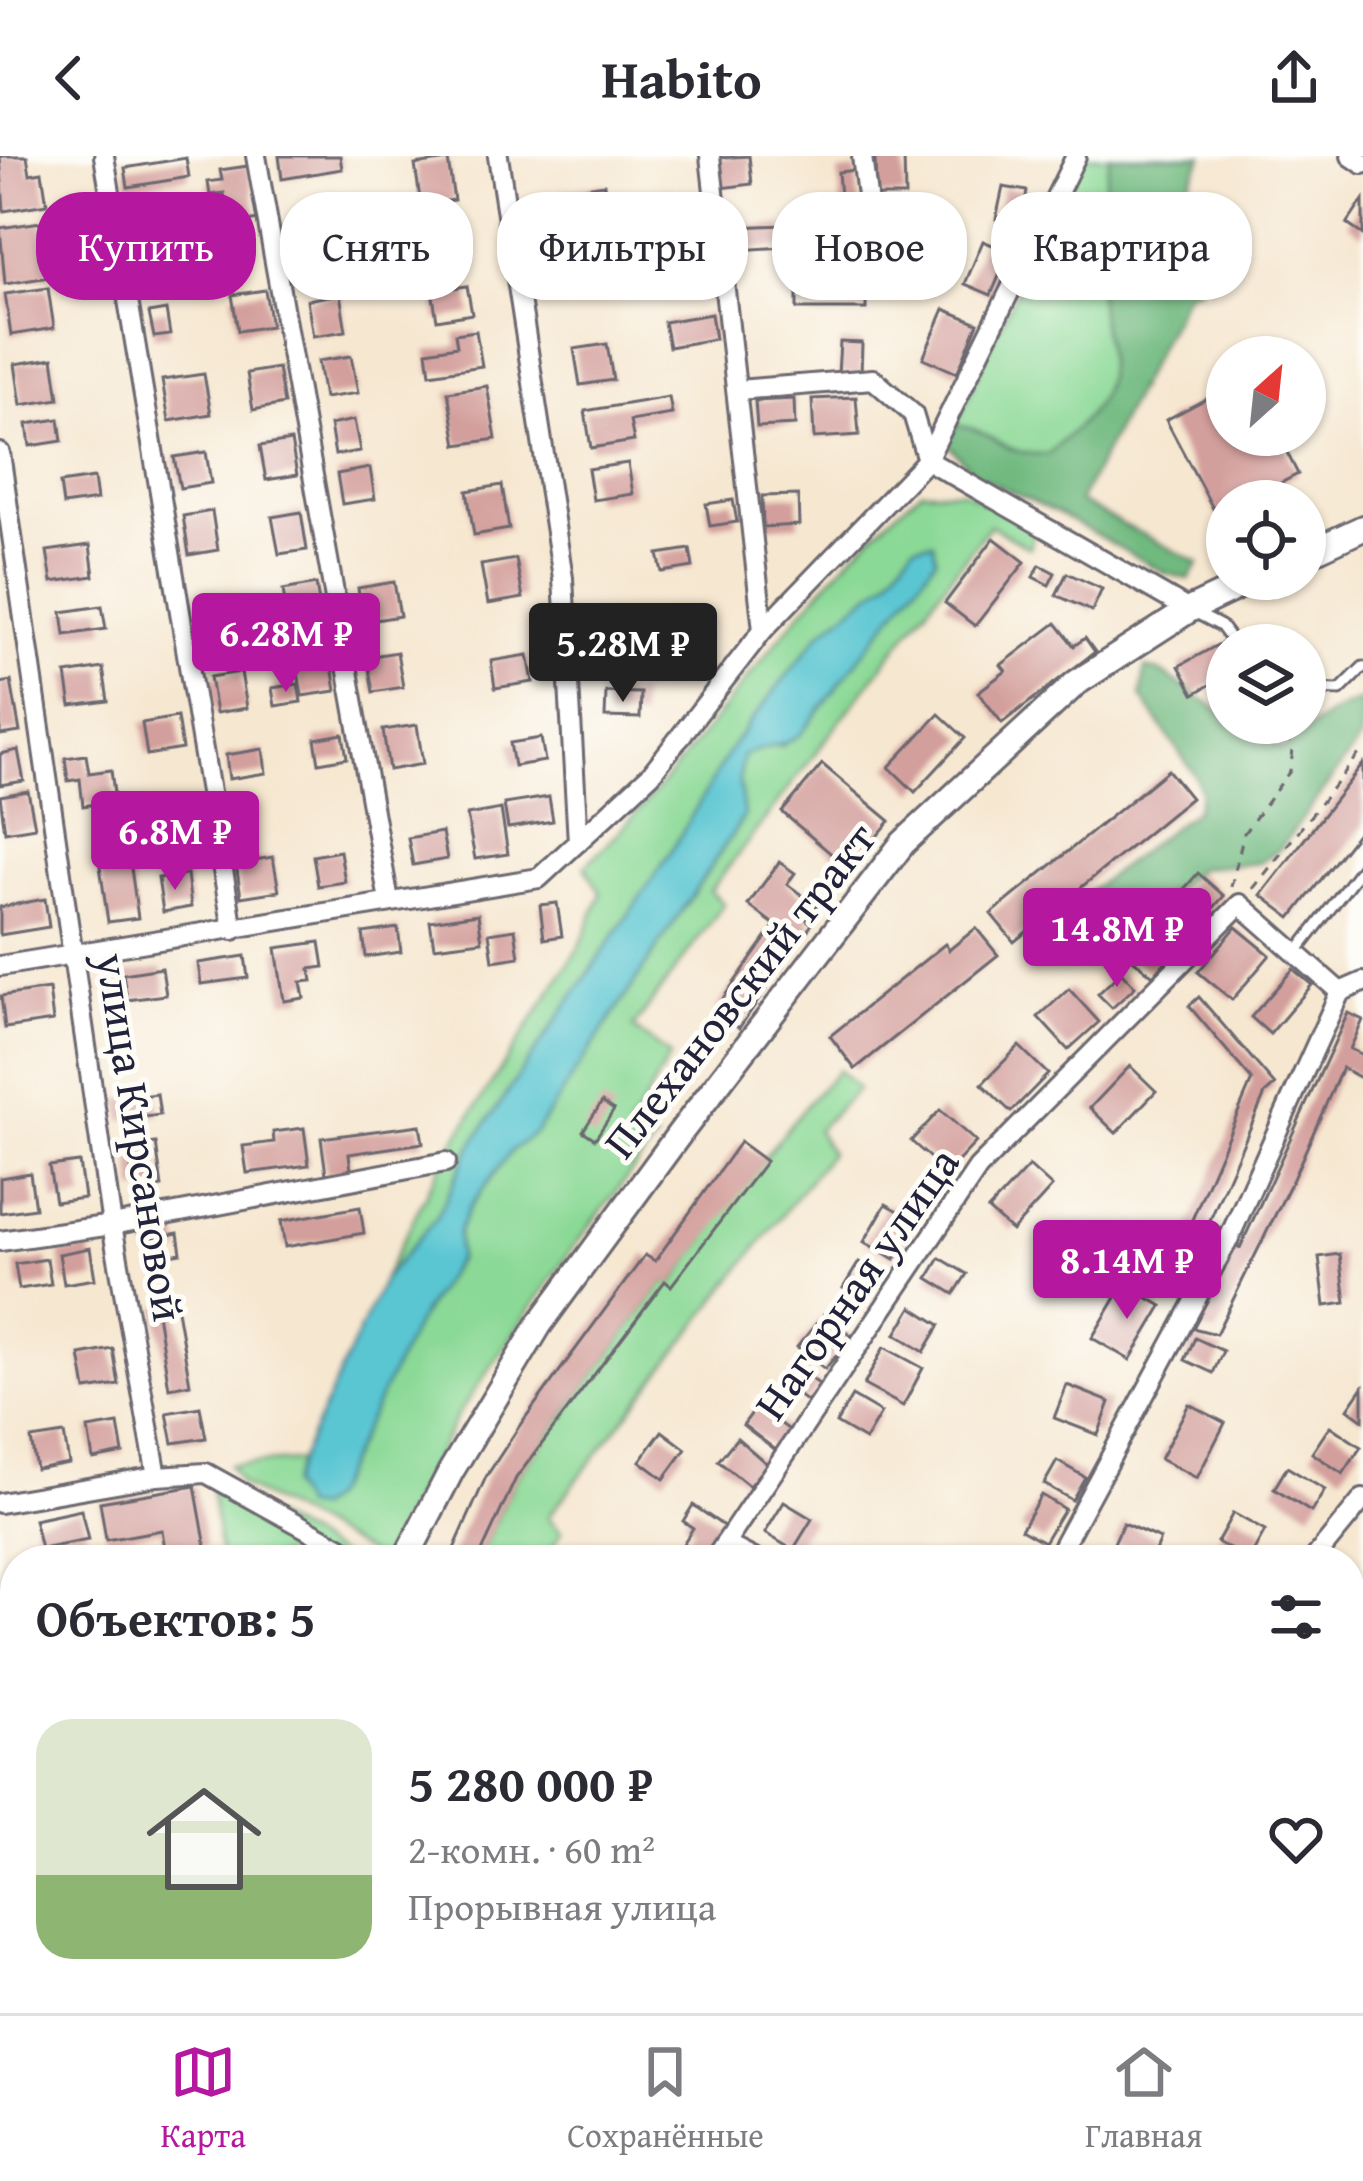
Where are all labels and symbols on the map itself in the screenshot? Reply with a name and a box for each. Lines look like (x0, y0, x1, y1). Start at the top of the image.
north arrow (1206, 336, 1326, 456)
pin: 6.28M ₽ (175, 593, 397, 695)
pin: 5.28M ₽ (512, 603, 734, 705)
pin: 6.8M ₽ (77, 791, 273, 893)
street label: Плехановский тракт (587, 808, 891, 1171)
pin: 14.8M ₽ (1006, 888, 1228, 990)
street label: улица Кирсановой (80, 947, 203, 1326)
street label: Нагорная улица (737, 1133, 974, 1432)
pin: 8.14M ₽ (1016, 1220, 1238, 1322)

